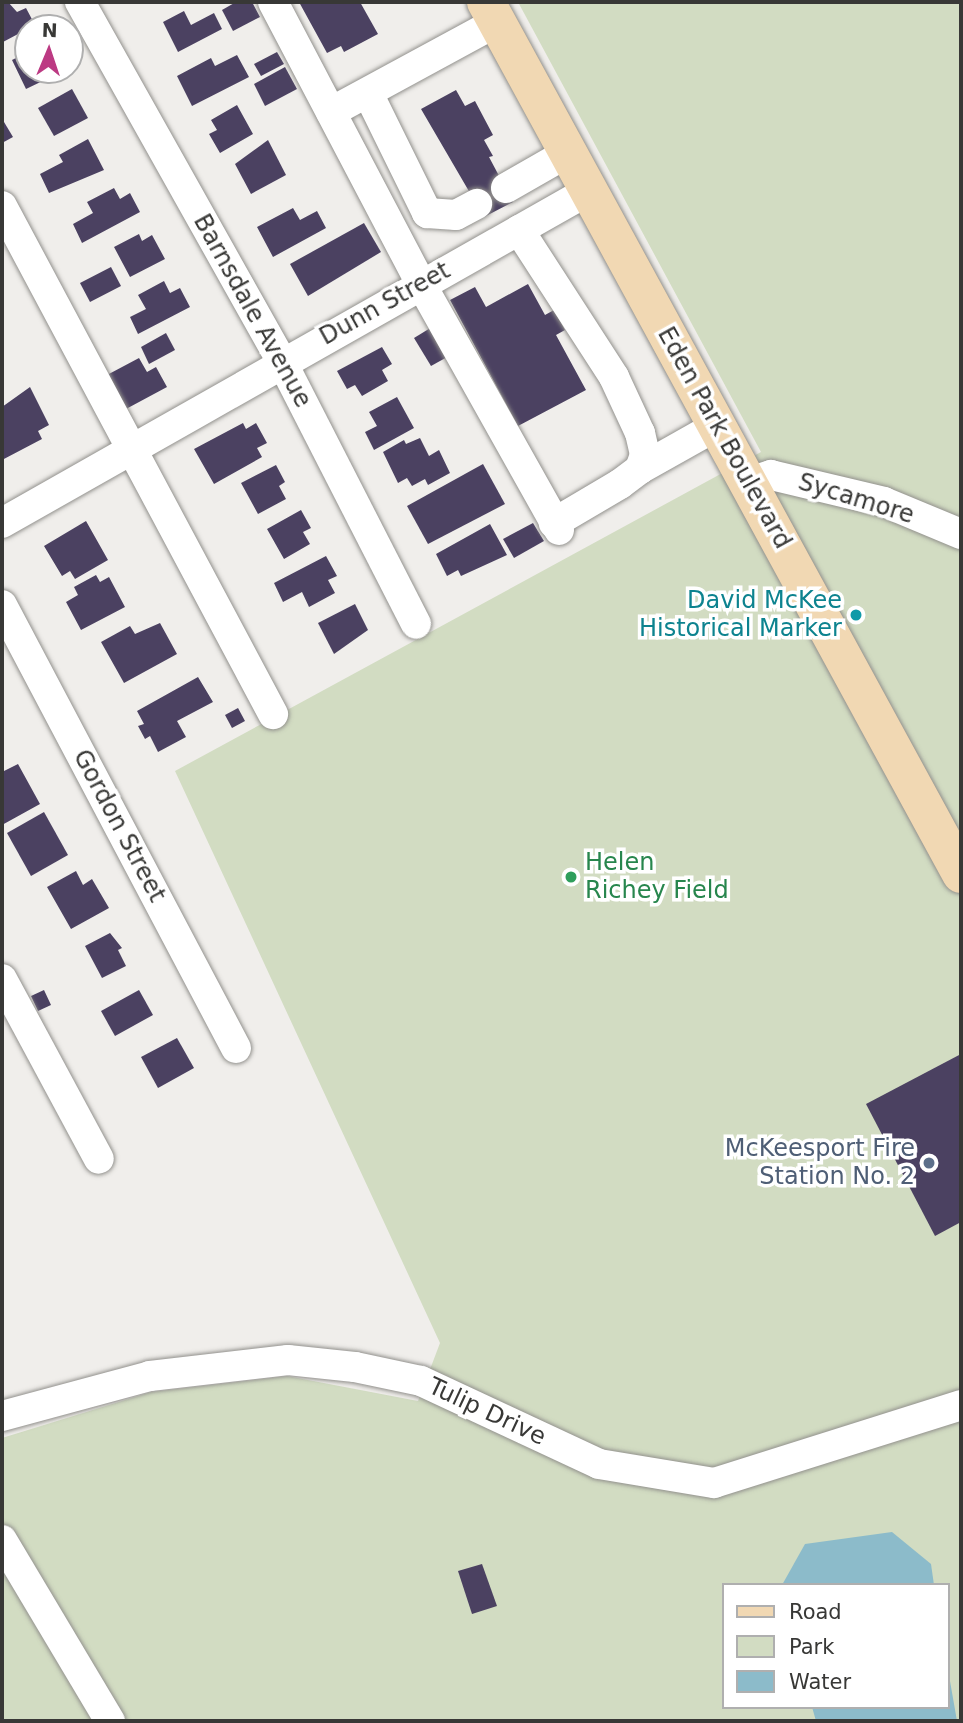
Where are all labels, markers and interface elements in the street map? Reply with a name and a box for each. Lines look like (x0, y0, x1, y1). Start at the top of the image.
north arrow (14, 14, 84, 84)
text: N (41, 19, 58, 41)
street label: Barnsdale Avenue (187, 209, 317, 413)
street label: Dunn Street (315, 256, 455, 352)
street label: Eden Park Boulevard (651, 322, 797, 554)
street label: Sycamore (795, 468, 917, 530)
place label: David McKee Historical Marker (639, 587, 842, 643)
marker: David McKee Historical Marker (848, 607, 864, 623)
street label: Gordon Street (67, 745, 171, 907)
place label: Helen Richey Field (585, 849, 729, 905)
marker: Helen Richey Field (563, 869, 579, 885)
place label: McKeesport Fire Station No. 2 (725, 1135, 915, 1191)
marker: McKeesport Fire Station No. 2 (921, 1155, 937, 1171)
street label: Tulip Drive (424, 1372, 550, 1452)
legend (722, 1583, 949, 1709)
text: Road (789, 1600, 842, 1624)
text: Park (789, 1635, 834, 1659)
text: Water (789, 1670, 851, 1694)

